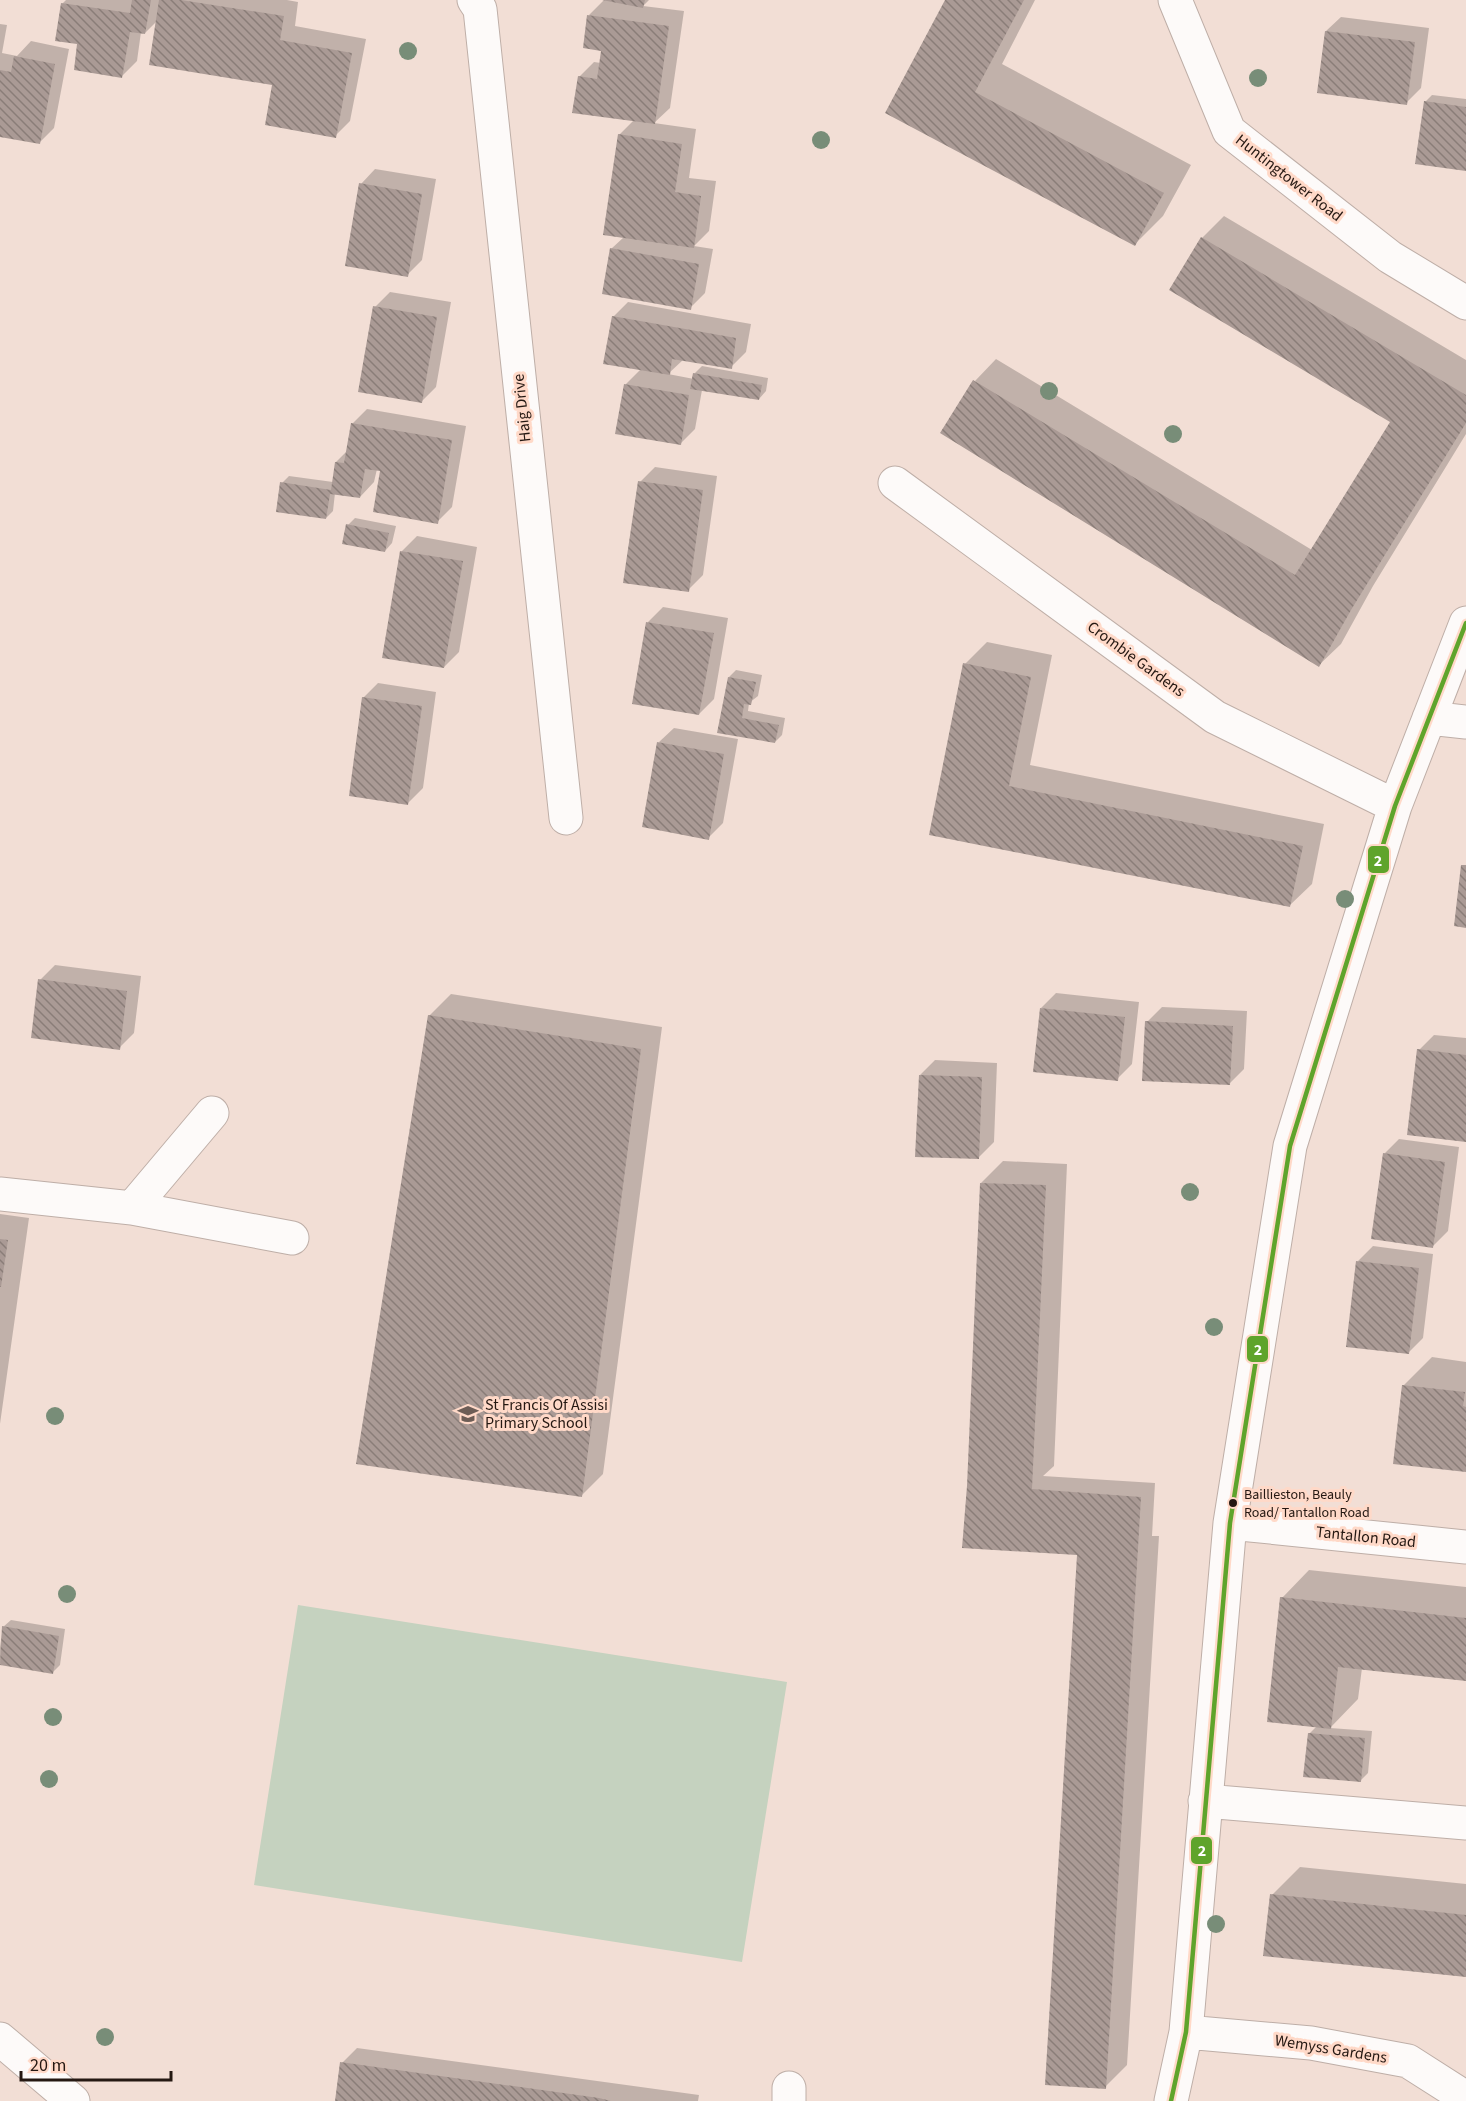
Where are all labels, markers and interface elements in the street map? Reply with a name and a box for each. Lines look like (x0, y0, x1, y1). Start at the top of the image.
street label: Huntingtower Road (1231, 129, 1347, 227)
street label: Haig Drive (507, 373, 537, 443)
street label: Crombie Gardens (1083, 616, 1190, 702)
line badge: 2 (1367, 845, 1390, 874)
text: 2 (1374, 850, 1382, 872)
line badge: 2 (1246, 1335, 1269, 1363)
text: 2 (1254, 1339, 1262, 1361)
place label: St Francis Of Assisi Primary School (485, 1394, 608, 1434)
school or university icon: St Francis Of Assisi Primary School (456, 1402, 480, 1426)
place label: Baillieston, Beauly Road/ Tantallon Road (1244, 1485, 1370, 1523)
marker: Baillieston, Beauly Road/ Tantallon Road (1227, 1497, 1239, 1509)
street label: Tantallon Road (1315, 1521, 1417, 1553)
line badge: 2 (1190, 1836, 1213, 1865)
text: 2 (1198, 1840, 1206, 1862)
street label: Wemyss Gardens (1273, 2029, 1389, 2069)
scale bar (21, 2044, 171, 2082)
text: 20 m (30, 2053, 66, 2078)

